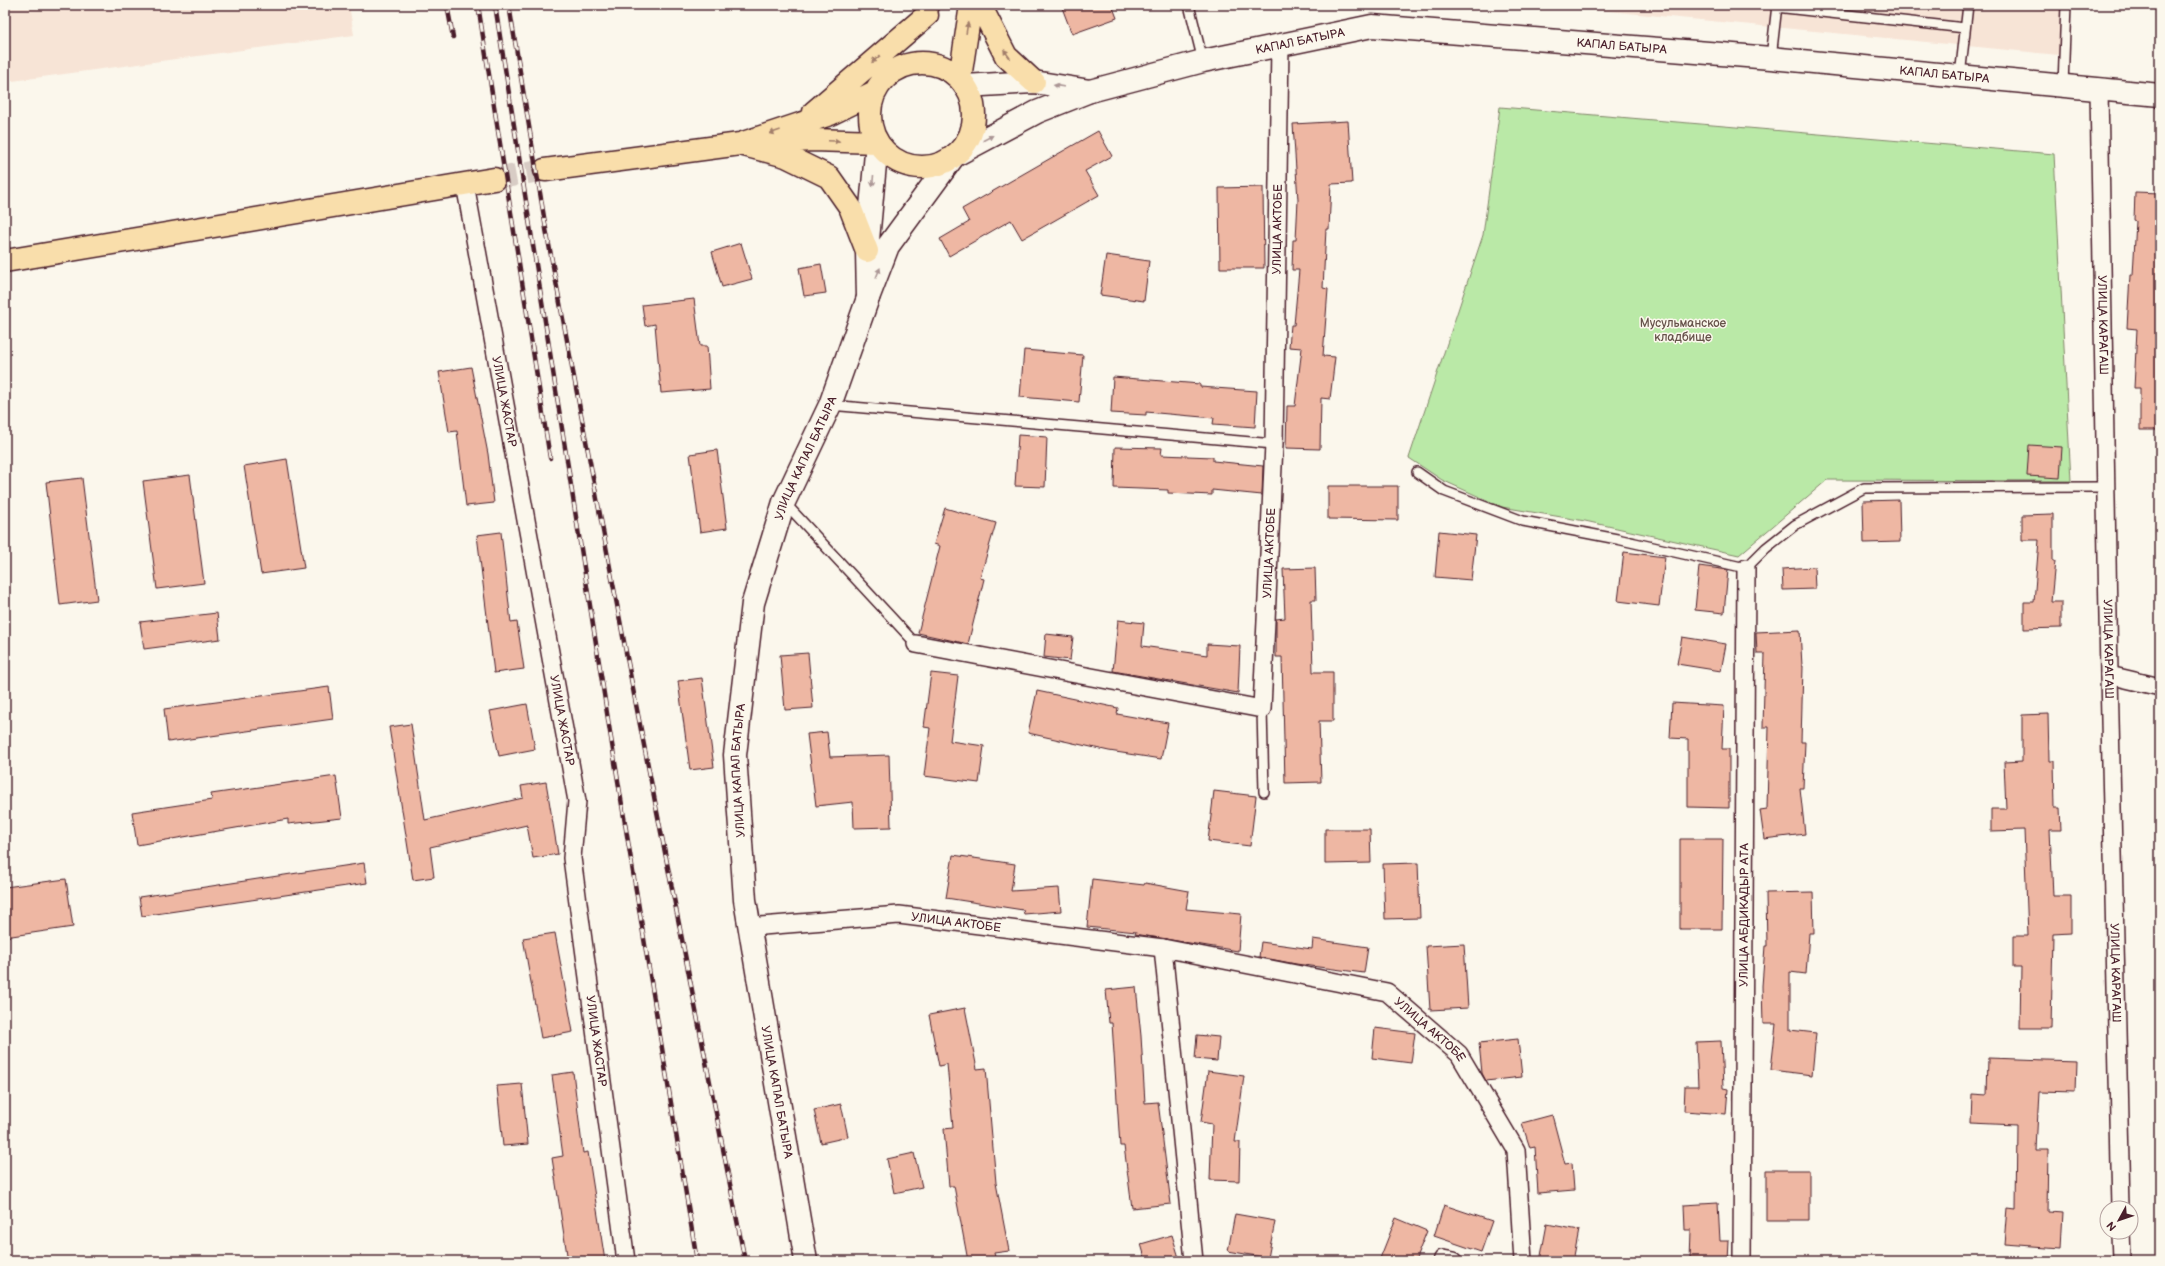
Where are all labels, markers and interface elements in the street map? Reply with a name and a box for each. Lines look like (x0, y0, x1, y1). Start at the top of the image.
one-way arrow (964, 22, 970, 34)
street label: КАПАЛ БАТЫРА (1254, 25, 1347, 58)
street label: КАПАЛ БАТЫРА (1576, 35, 1668, 58)
one-way arrow (1003, 49, 1011, 60)
one-way arrow (872, 54, 881, 63)
street label: КАПАЛ БАТЫРА (1899, 63, 1991, 87)
one-way arrow (1053, 83, 1065, 89)
one-way arrow (768, 129, 780, 135)
one-way arrow (983, 134, 994, 141)
one-way arrow (828, 137, 840, 144)
one-way arrow (870, 175, 877, 187)
street label: УЛИЦА АКТОБЕ (1270, 184, 1286, 275)
one-way arrow (875, 267, 881, 279)
street label: УЛИЦА КАРАГАШ (2094, 275, 2111, 375)
park label: Мусульманское кладбище (1640, 316, 1727, 345)
street label: УЛИЦА ЖАСТАР (488, 355, 520, 448)
street label: УЛИЦА КАПАЛ БАТЫРА (772, 394, 841, 522)
street label: УЛИЦА АКТОБЕ (1260, 508, 1279, 599)
street label: УЛИЦА КАРАГАШ (2100, 599, 2117, 699)
street label: УЛИЦА ЖАСТАР (546, 674, 578, 767)
street label: УЛИЦА КАПАЛ БАТЫРА (728, 702, 749, 838)
street label: УЛИЦА АБДИКАДЫР АТА (1737, 842, 1752, 987)
street label: УЛИЦА АКТОБЕ (910, 910, 1002, 936)
street label: УЛИЦА КАРАГАШ (2107, 923, 2124, 1023)
street label: УЛИЦА ЖАСТАР (582, 995, 610, 1088)
street label: УЛИЦА АКТОБЕ (1391, 995, 1469, 1065)
street label: УЛИЦА КАПАЛ БАТЫРА (757, 1025, 796, 1160)
north arrow (2099, 1200, 2139, 1240)
text: N (2104, 1219, 2119, 1233)

